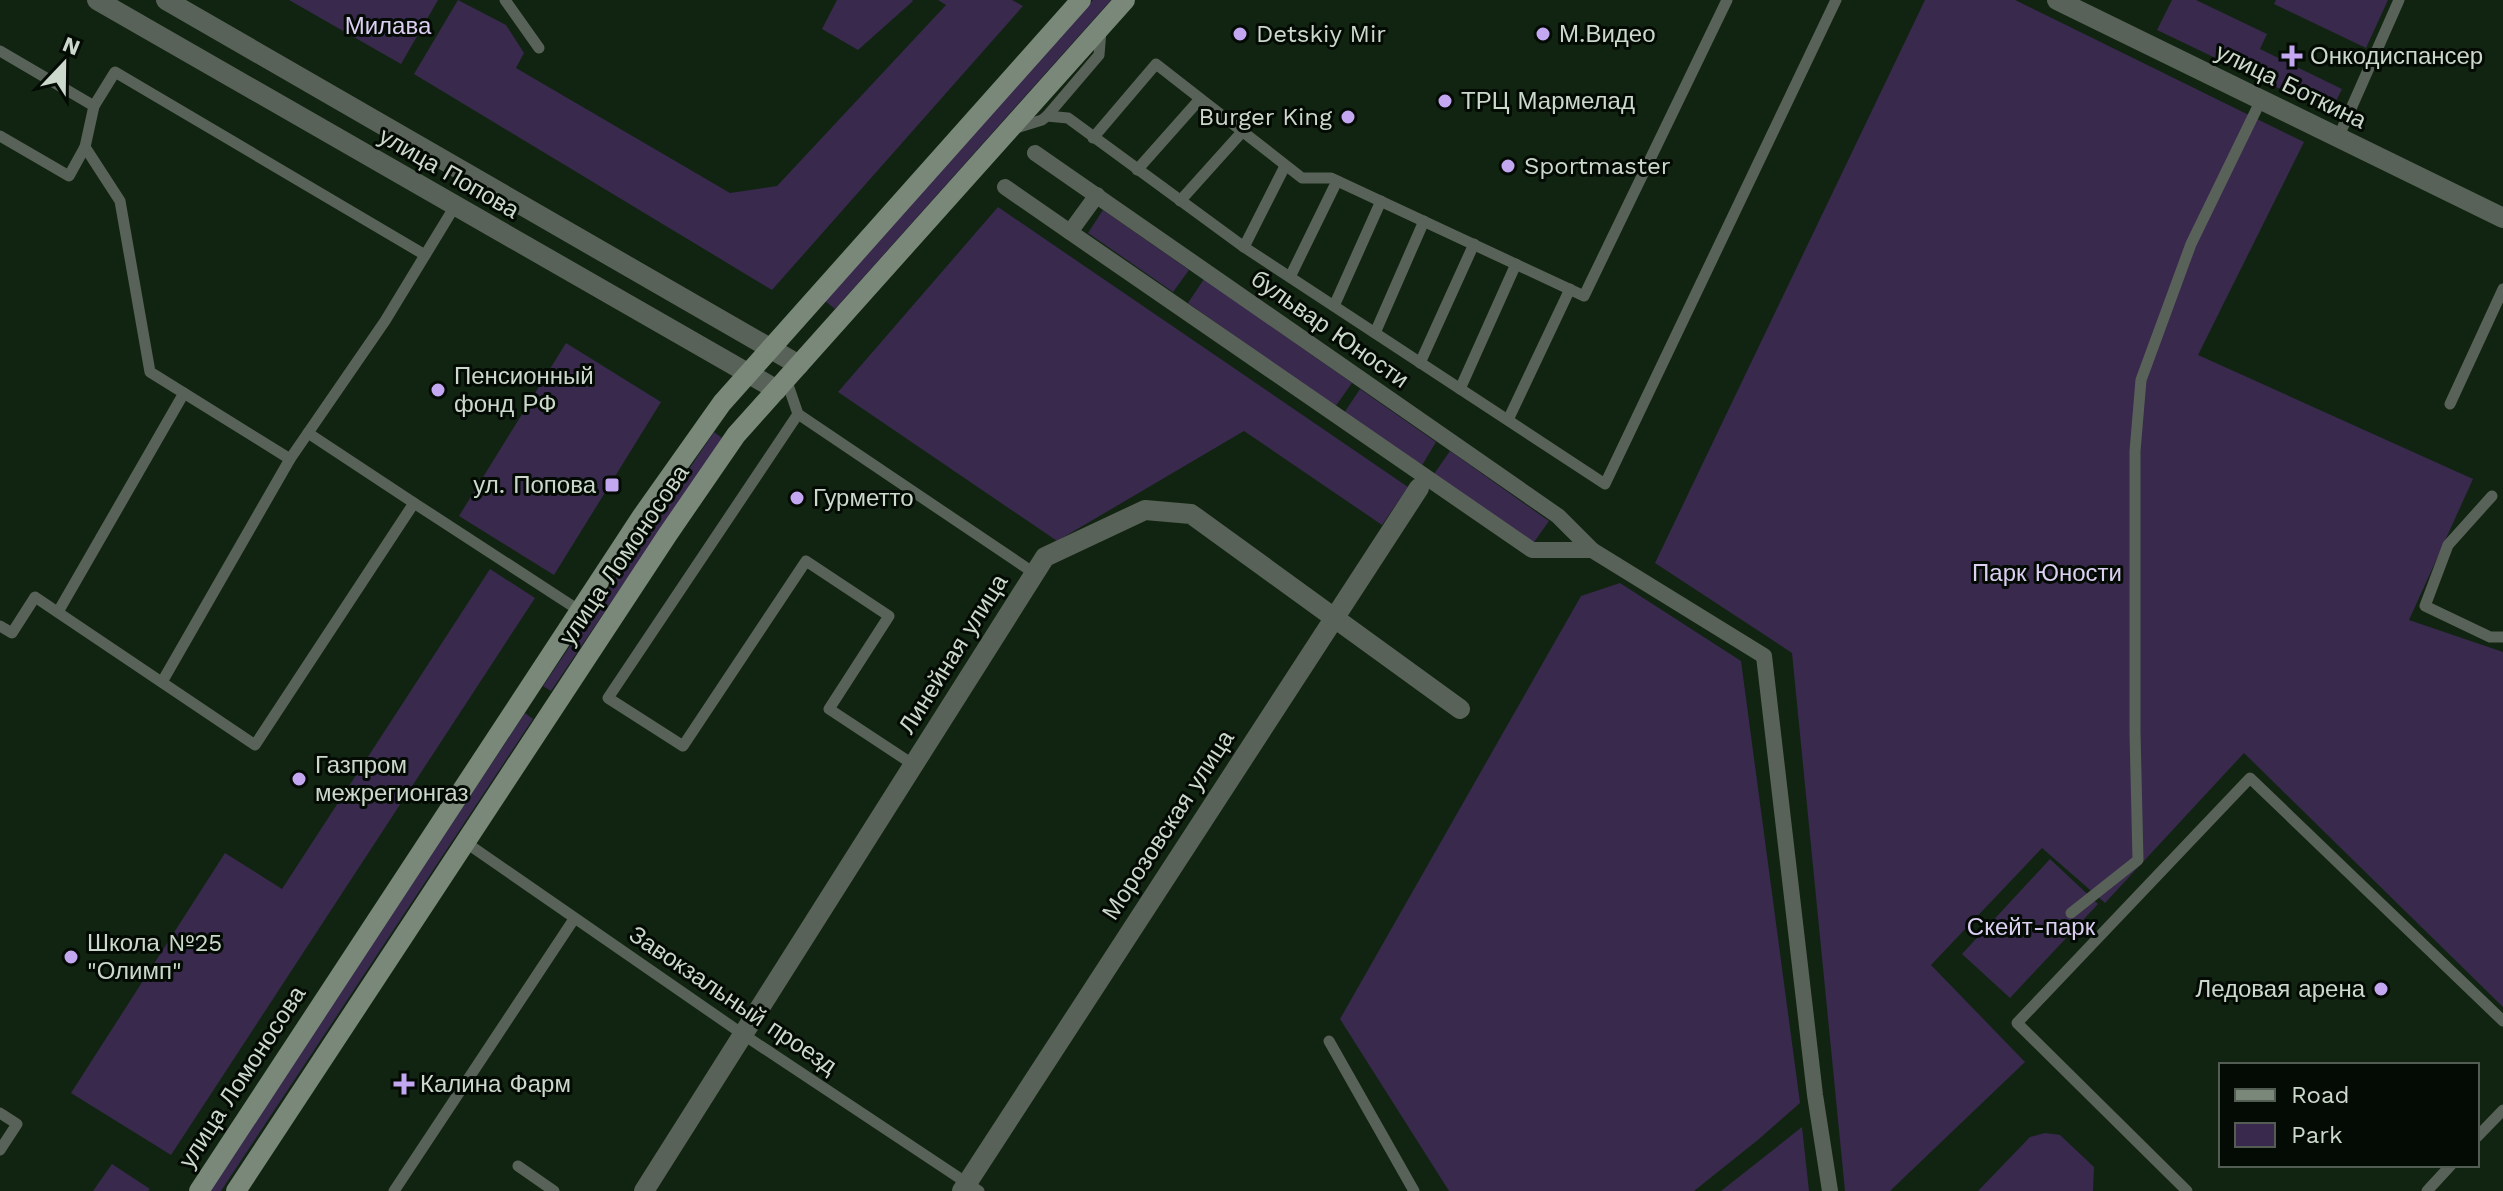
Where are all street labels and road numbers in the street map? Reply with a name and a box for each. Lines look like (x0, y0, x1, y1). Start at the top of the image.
street label: улица Боткина (2211, 37, 2372, 135)
street label: улица Попова (374, 122, 525, 225)
street label: бульвар Юности (1246, 264, 1414, 394)
street label: улица Ломоносова (553, 459, 695, 650)
street label: Линейная улица (893, 568, 1014, 739)
street label: Морозовская улица (1096, 725, 1240, 925)
street label: Завокзальный проезд (624, 920, 842, 1080)
street label: улица Ломоносова (173, 980, 312, 1173)

